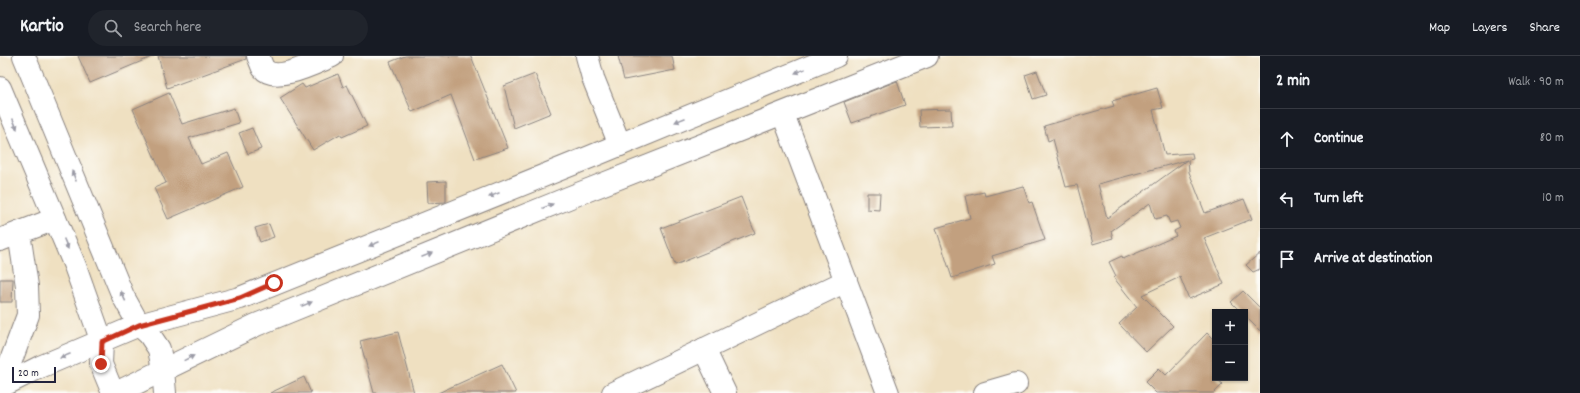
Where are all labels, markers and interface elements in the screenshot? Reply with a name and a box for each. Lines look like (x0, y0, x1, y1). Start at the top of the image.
search box (88, 10, 368, 46)
text: Kartio (20, 14, 64, 41)
icon: search (102, 17, 124, 39)
text: Search here (134, 17, 201, 39)
text: Map (1429, 18, 1450, 38)
text: Layers (1472, 18, 1507, 38)
text: Share (1529, 18, 1560, 38)
one-way arrow (793, 68, 805, 74)
text: 2 min (1276, 70, 1310, 94)
text: Walk · 90 m (1508, 73, 1564, 92)
one-way arrow (12, 118, 18, 130)
one-way arrow (673, 118, 685, 124)
icon: ahead (1276, 128, 1298, 150)
text: Continue (1314, 128, 1363, 150)
text: 80 m (1540, 129, 1564, 148)
one-way arrow (70, 169, 76, 181)
icon: left (1276, 188, 1298, 210)
text: Turn left (1314, 188, 1363, 210)
text: 10 m (1542, 189, 1564, 208)
one-way arrow (488, 193, 500, 199)
one-way arrow (542, 203, 553, 209)
one-way arrow (63, 238, 69, 250)
one-way arrow (367, 241, 379, 247)
icon: arrive (1276, 248, 1298, 270)
text: Arrive at destination (1314, 248, 1432, 270)
one-way arrow (422, 252, 433, 258)
route start (265, 274, 283, 292)
one-way arrow (120, 290, 126, 301)
one-way arrow (301, 301, 312, 307)
map controls (1212, 309, 1248, 381)
button: + (1212, 309, 1248, 345)
button: − (1212, 345, 1248, 381)
one-way arrow (59, 354, 71, 360)
route end (92, 355, 110, 373)
one-way arrow (183, 355, 194, 361)
scale bar (12, 365, 56, 384)
text: 20 m (18, 366, 39, 382)

